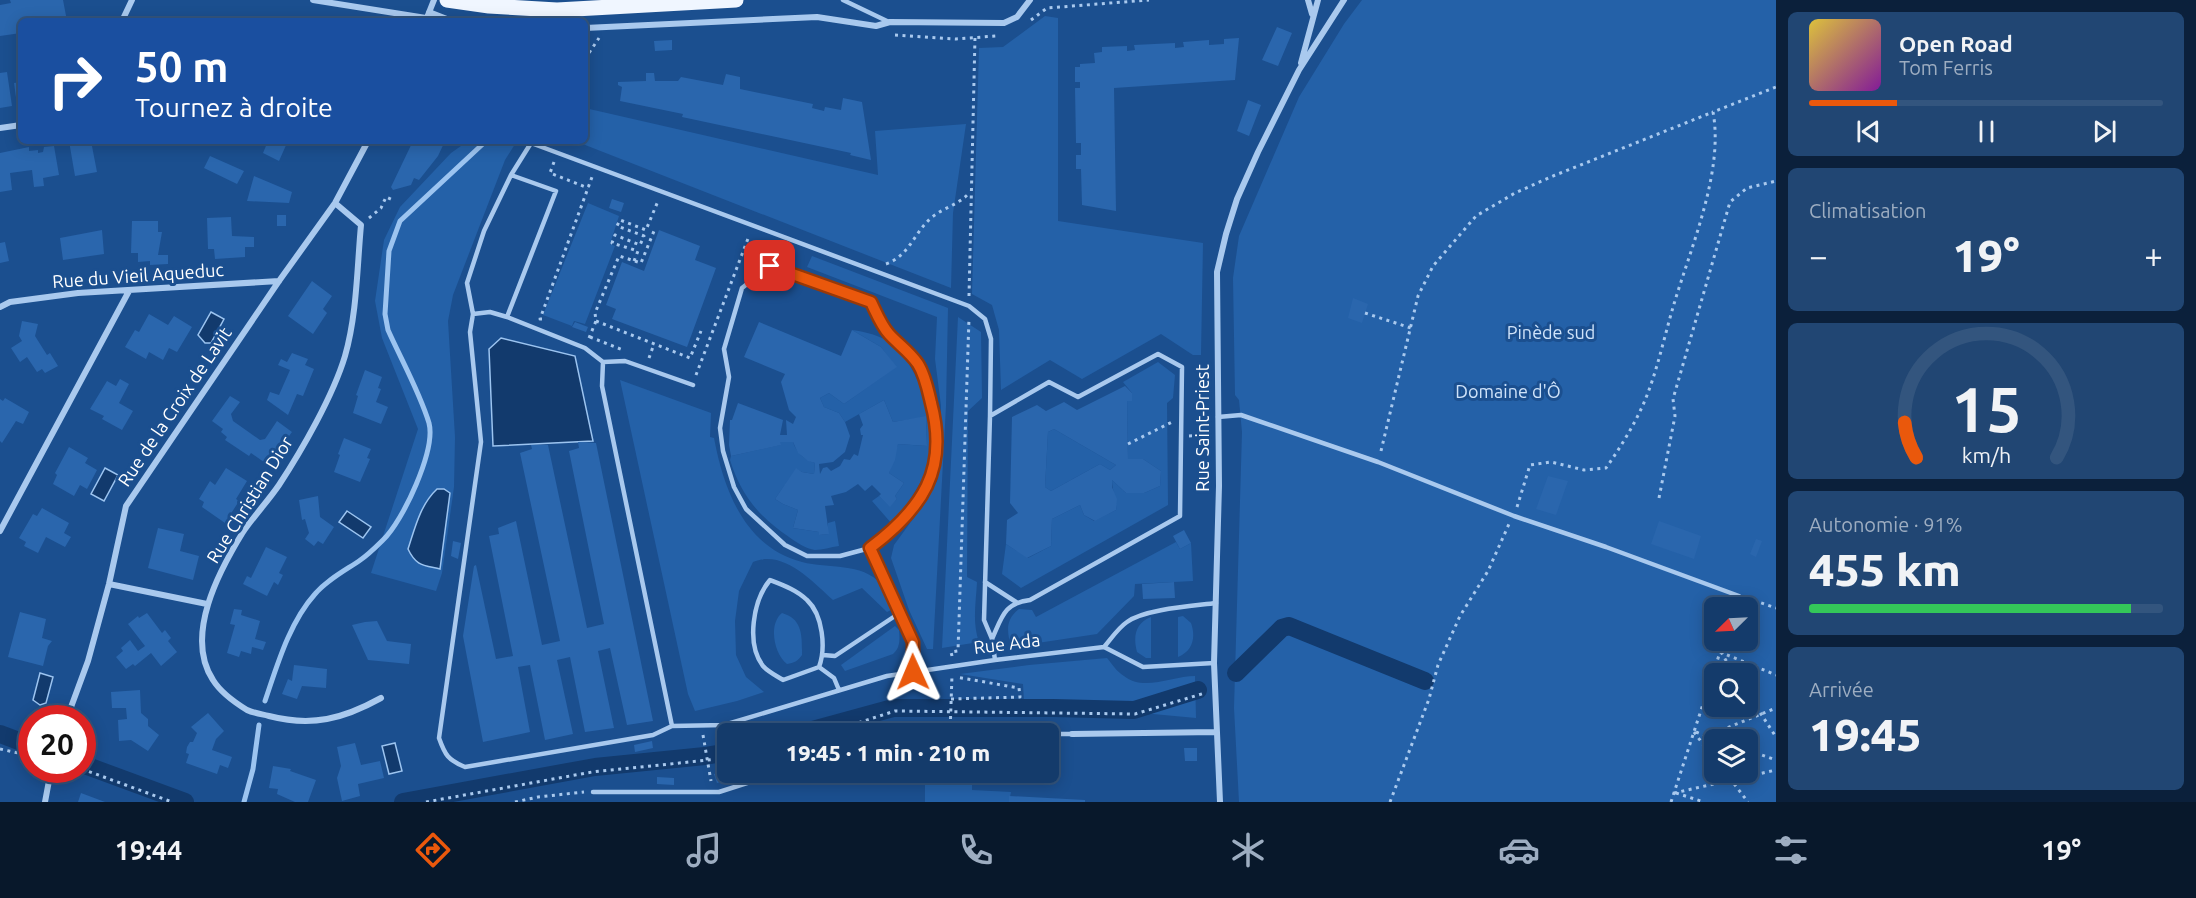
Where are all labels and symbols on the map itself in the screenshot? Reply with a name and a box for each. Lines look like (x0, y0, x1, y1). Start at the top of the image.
pin (744, 240, 795, 291)
street label: Rue du Vieil Aqueduc (52, 259, 224, 291)
park label: Pinède sud (1507, 322, 1595, 342)
street label: Rue de la Croix de Lavit (113, 323, 235, 490)
street label: Rue Saint-Priest (1192, 364, 1212, 492)
park label: Domaine d'Ô (1455, 381, 1561, 401)
street label: Rue Christian Dior (202, 432, 296, 566)
north arrow (1704, 597, 1758, 651)
street label: Rue Ada (972, 629, 1041, 657)
position arrow (881, 640, 945, 704)
speed limit sign: 20 (18, 705, 96, 783)

